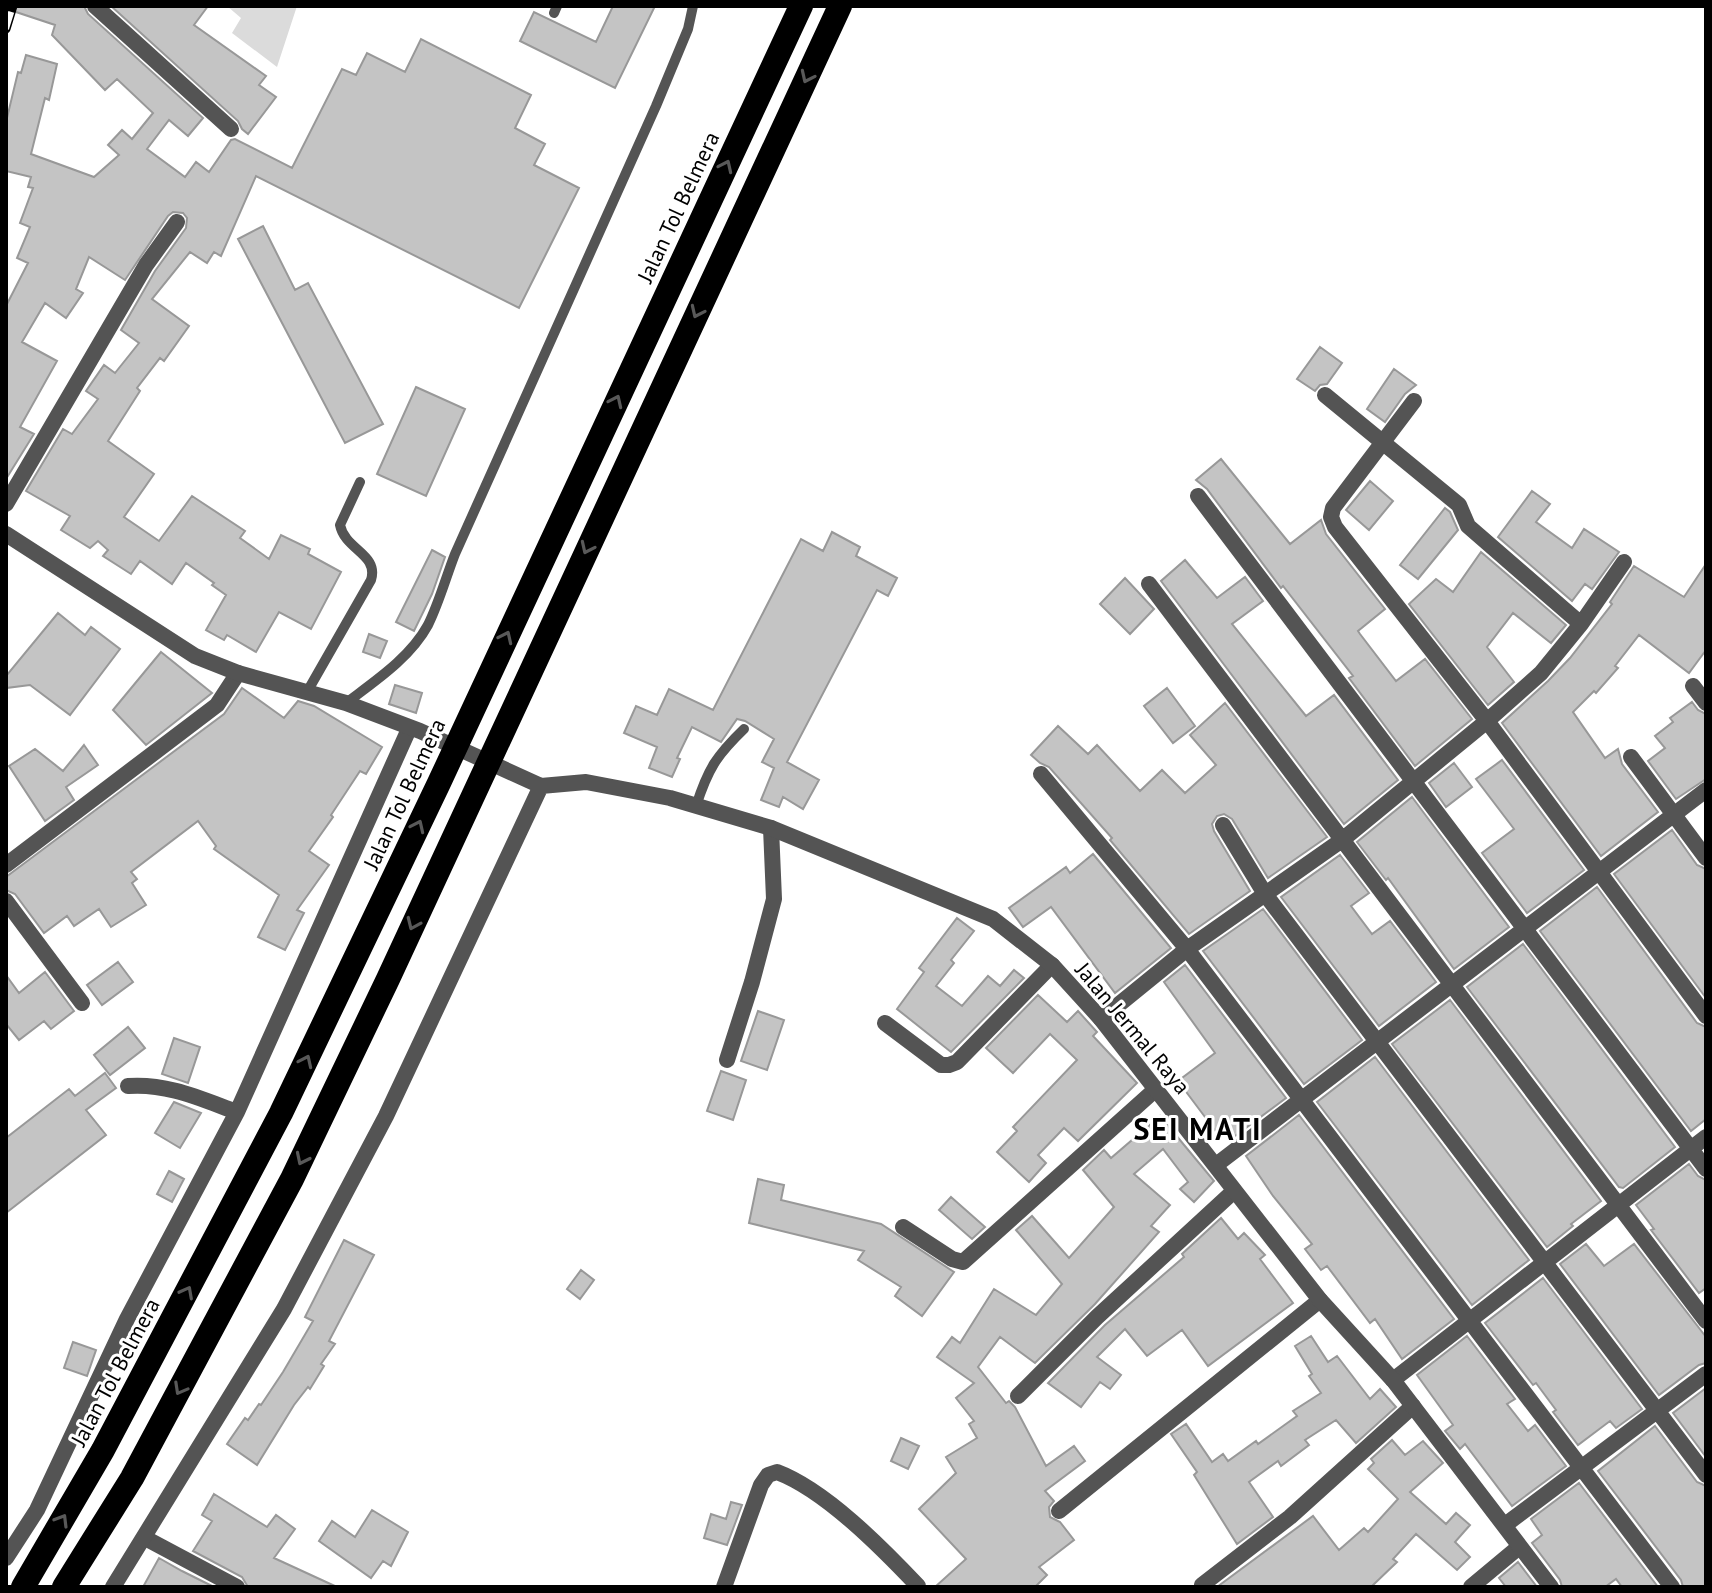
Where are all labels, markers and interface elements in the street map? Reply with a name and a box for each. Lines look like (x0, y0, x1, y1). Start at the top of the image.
one-way arrow (801, 68, 817, 83)
street label: Jalan Tol Belmera (630, 127, 725, 288)
one-way arrow (716, 160, 732, 174)
one-way arrow (691, 304, 707, 318)
one-way arrow (606, 395, 622, 410)
one-way arrow (581, 539, 597, 554)
one-way arrow (496, 631, 512, 645)
street label: Jalan Tol Belmera (356, 714, 451, 875)
one-way arrow (408, 820, 424, 835)
one-way arrow (407, 916, 423, 931)
street label: Jalan Jermal Raya (1069, 956, 1196, 1100)
one-way arrow (296, 1054, 312, 1069)
district label: SEI MATI (1133, 1109, 1263, 1148)
one-way arrow (296, 1151, 312, 1166)
one-way arrow (178, 1286, 193, 1300)
street label: Jalan Tol Belmera (64, 1293, 166, 1452)
one-way arrow (175, 1381, 190, 1396)
one-way arrow (52, 1514, 68, 1529)

